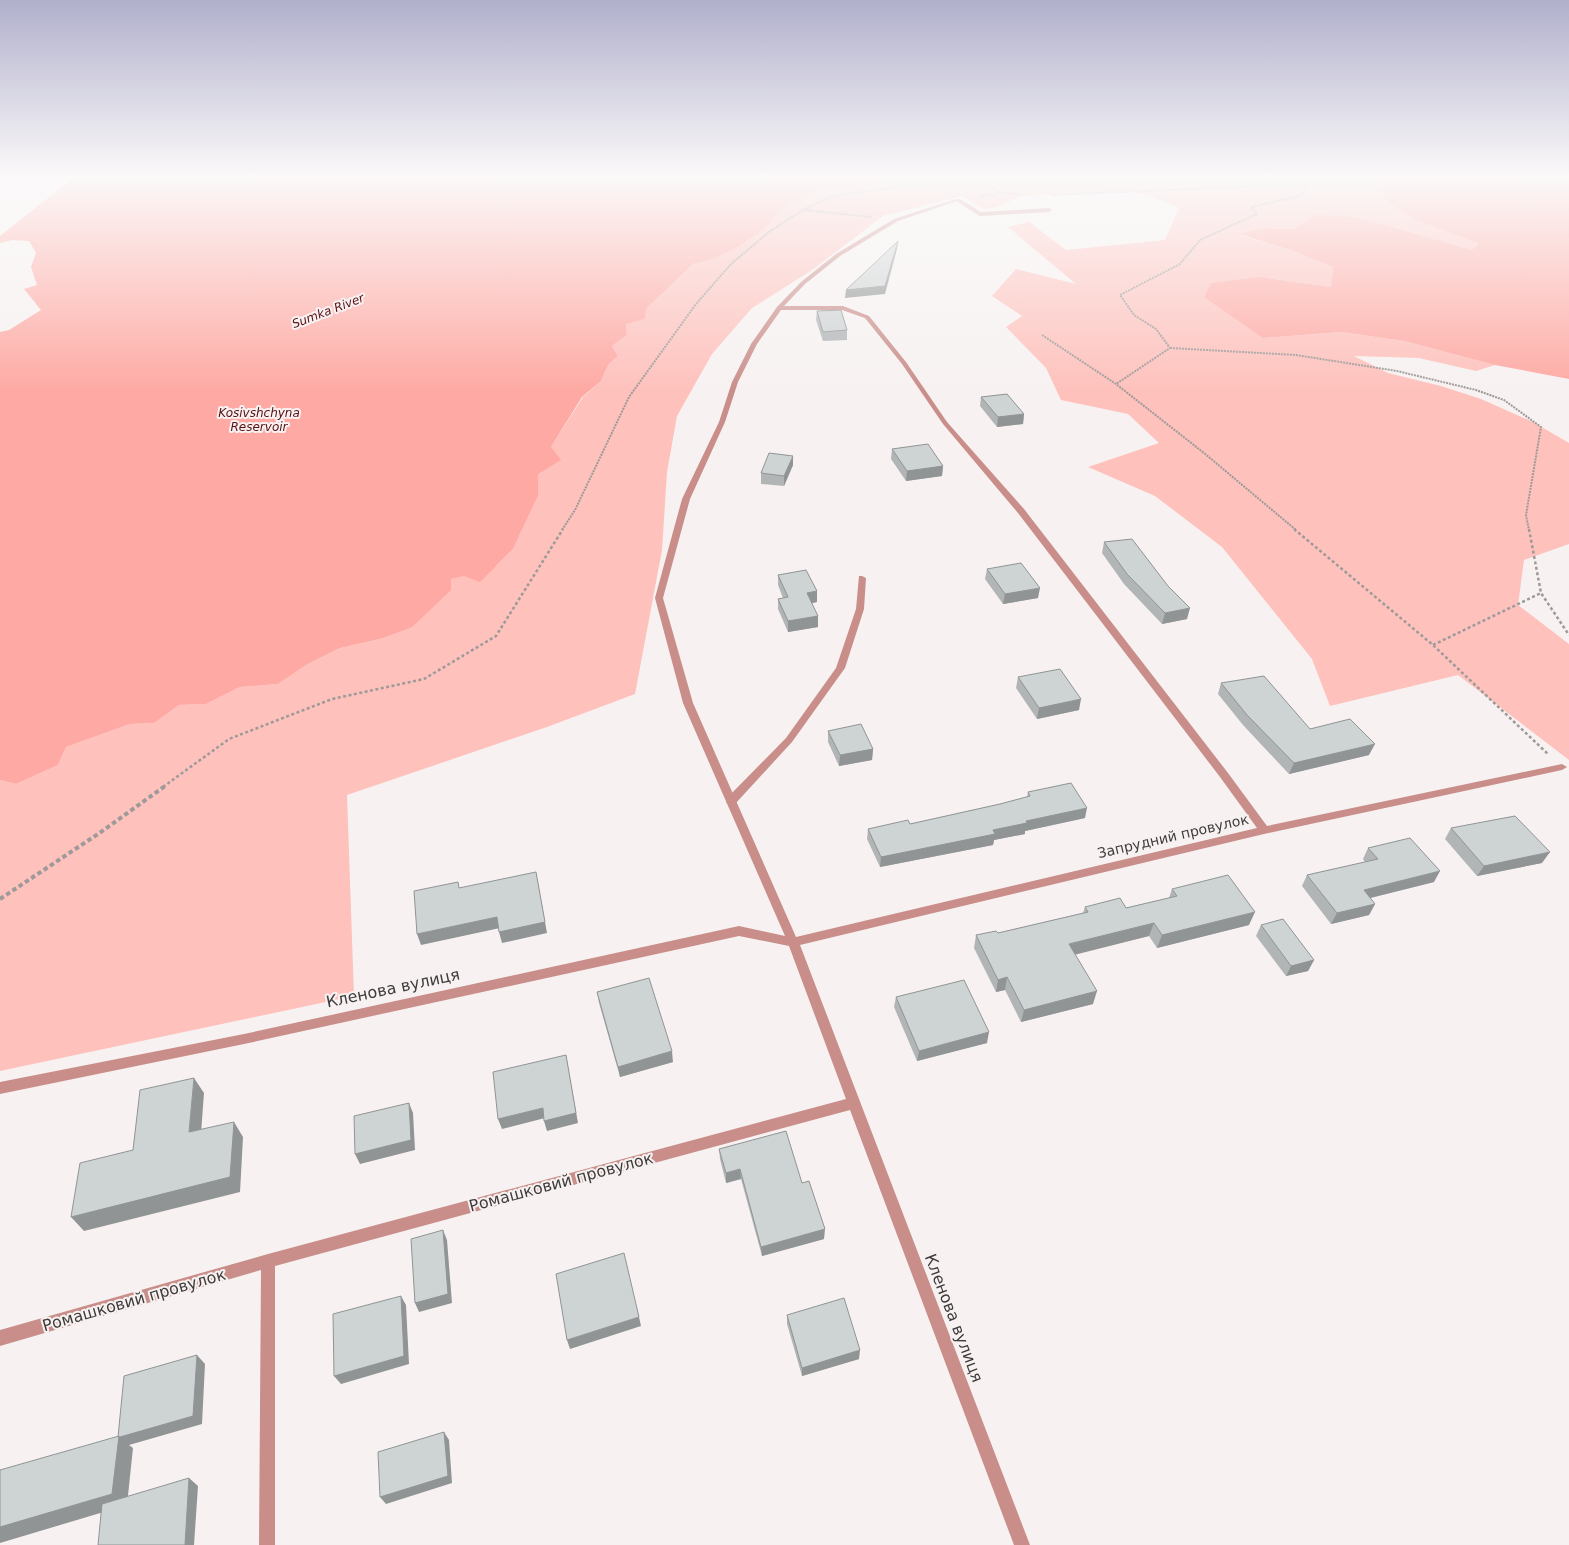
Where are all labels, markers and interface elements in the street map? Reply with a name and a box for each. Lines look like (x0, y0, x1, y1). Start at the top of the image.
water label: Sumka River (290, 290, 367, 331)
water label: Kosivshchyna Reservoir (218, 406, 300, 434)
street label: Запрудний провулок (1096, 811, 1250, 861)
street label: Кленова вулиця (324, 965, 462, 1011)
street label: Ромашковий провулок (467, 1148, 655, 1216)
street label: Кленова вулиця (921, 1251, 987, 1385)
street label: Ромашковий провулок (40, 1265, 228, 1335)

